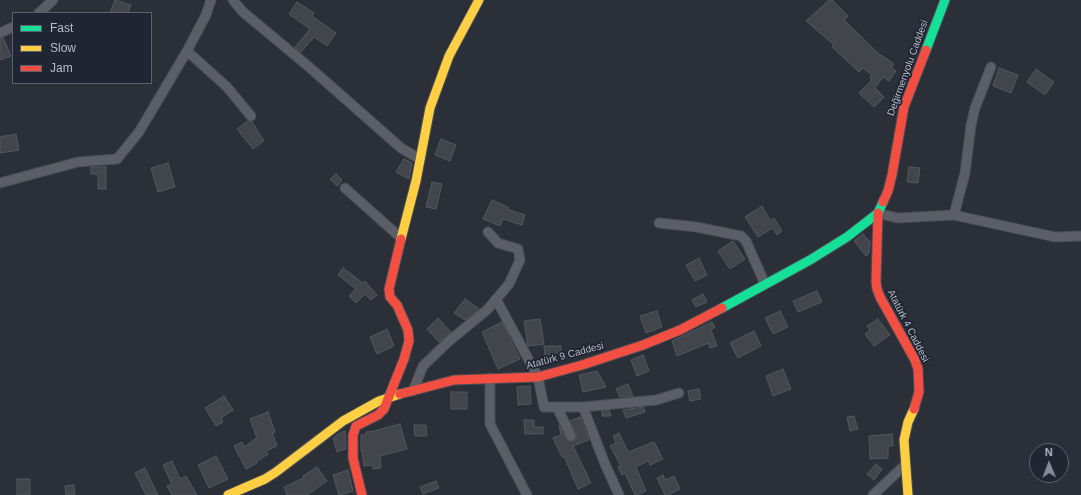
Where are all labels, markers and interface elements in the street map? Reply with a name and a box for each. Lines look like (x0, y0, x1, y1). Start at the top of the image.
legend (12, 12, 152, 84)
street label: Değirmenyolu Caddesi (885, 18, 931, 118)
text: Fast (50, 21, 73, 35)
text: Slow (50, 41, 76, 55)
text: Jam (50, 61, 73, 75)
street label: Atatürk 4 Caddesi (885, 288, 931, 364)
street label: Atatürk 9 Caddesi (525, 340, 605, 372)
north arrow (1029, 443, 1069, 483)
text: N (1045, 446, 1053, 458)

